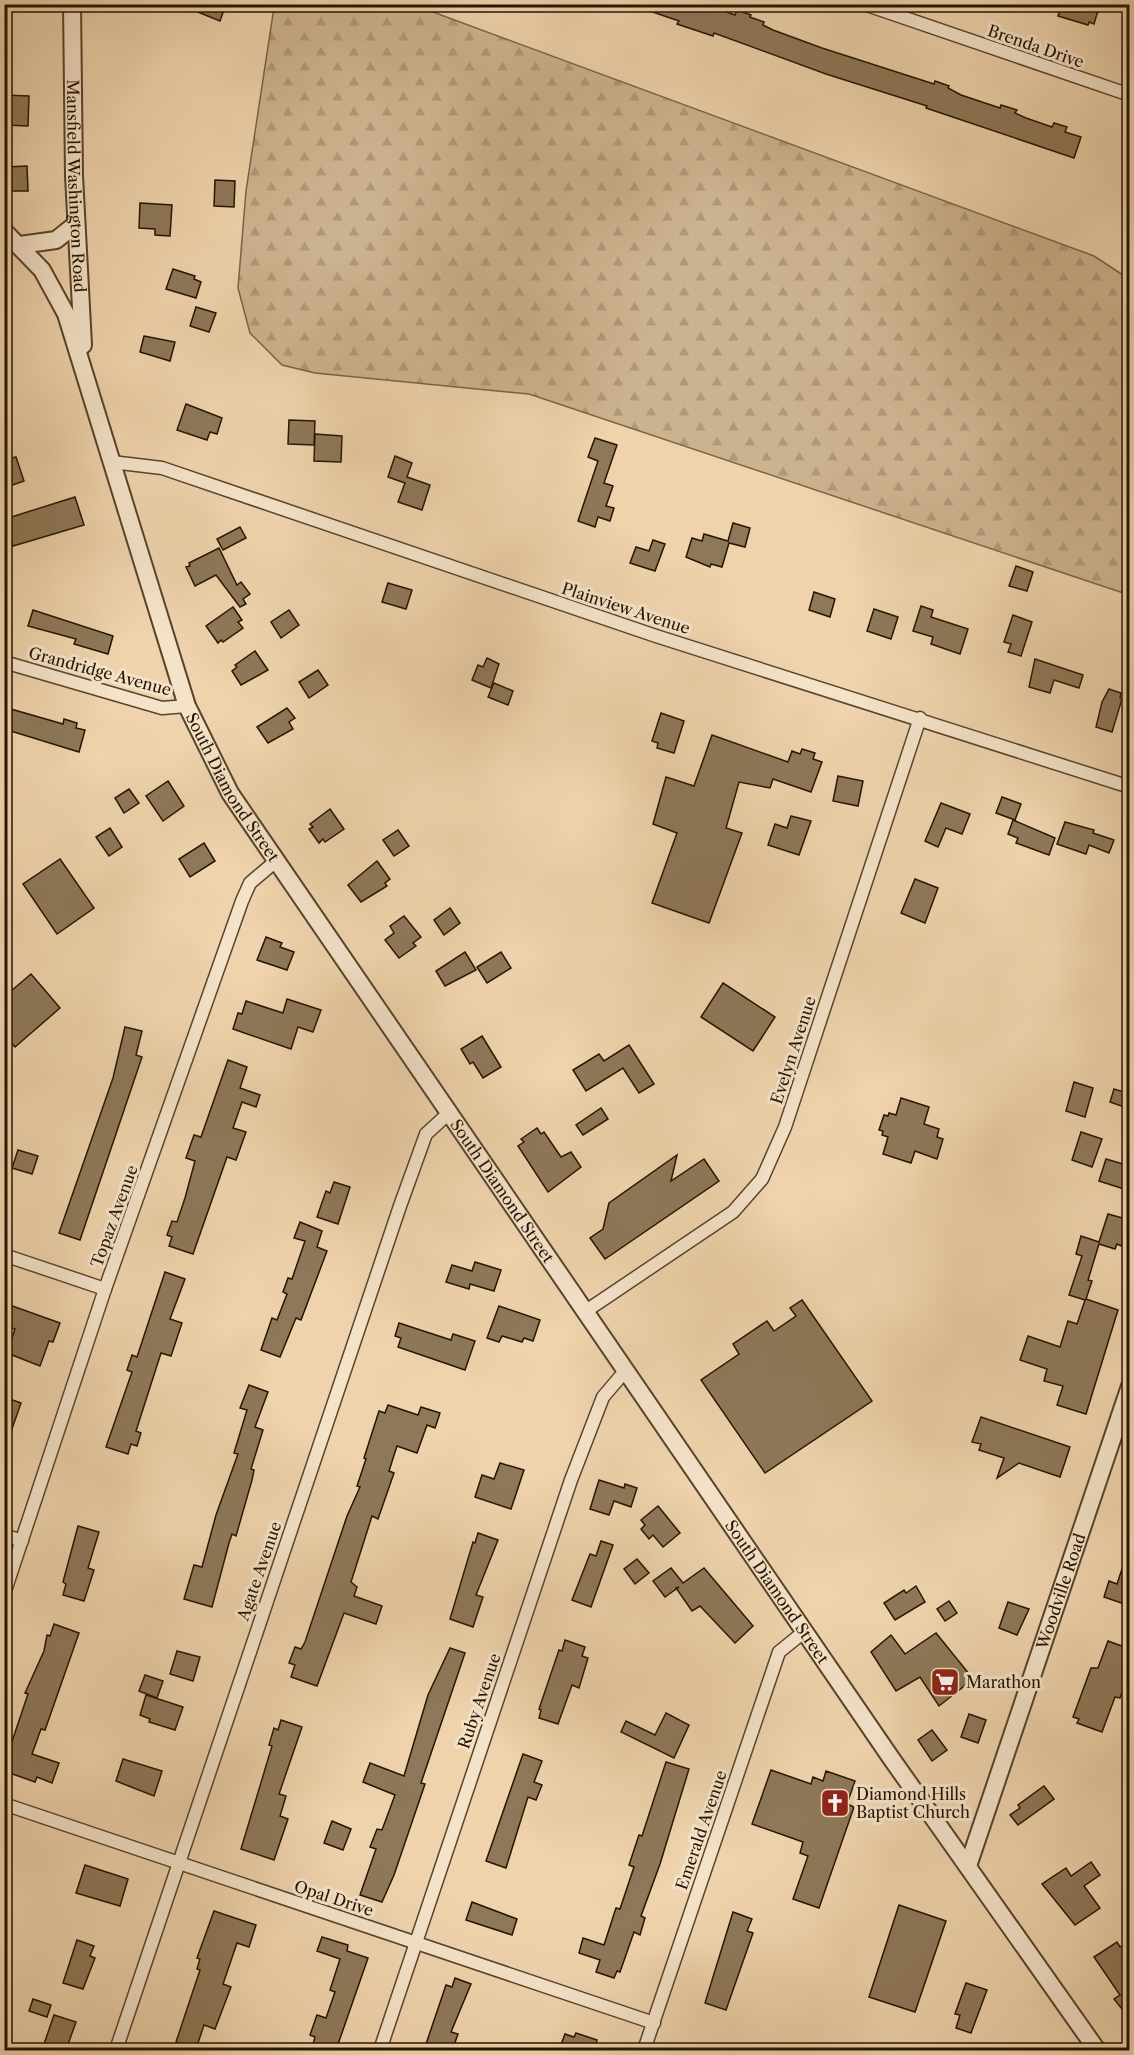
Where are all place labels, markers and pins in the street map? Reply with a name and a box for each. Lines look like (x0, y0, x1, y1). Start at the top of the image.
supermarket icon: Marathon (929, 1666, 961, 1698)
place label: Marathon (966, 1672, 1041, 1692)
place label: Diamond Hills Baptist Church (856, 1784, 970, 1822)
church icon: Diamond Hills Baptist Church (819, 1787, 851, 1819)

